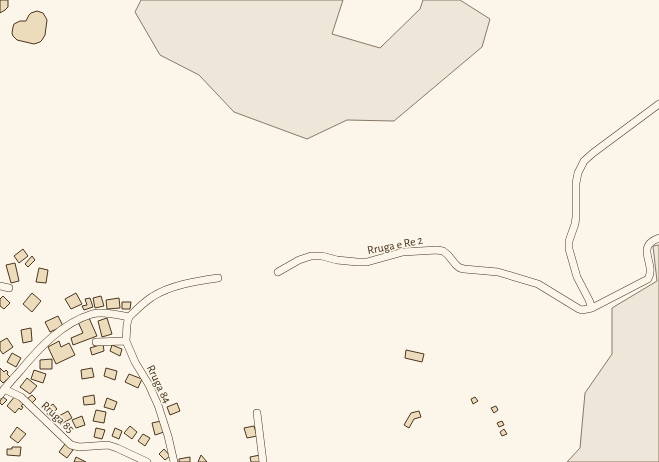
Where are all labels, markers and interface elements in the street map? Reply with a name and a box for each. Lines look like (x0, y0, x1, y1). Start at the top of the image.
street label: Rruga e Re 2 (366, 234, 424, 256)
street label: Rruga 84 (145, 363, 174, 405)
street label: Rruga 85 (39, 399, 77, 435)

